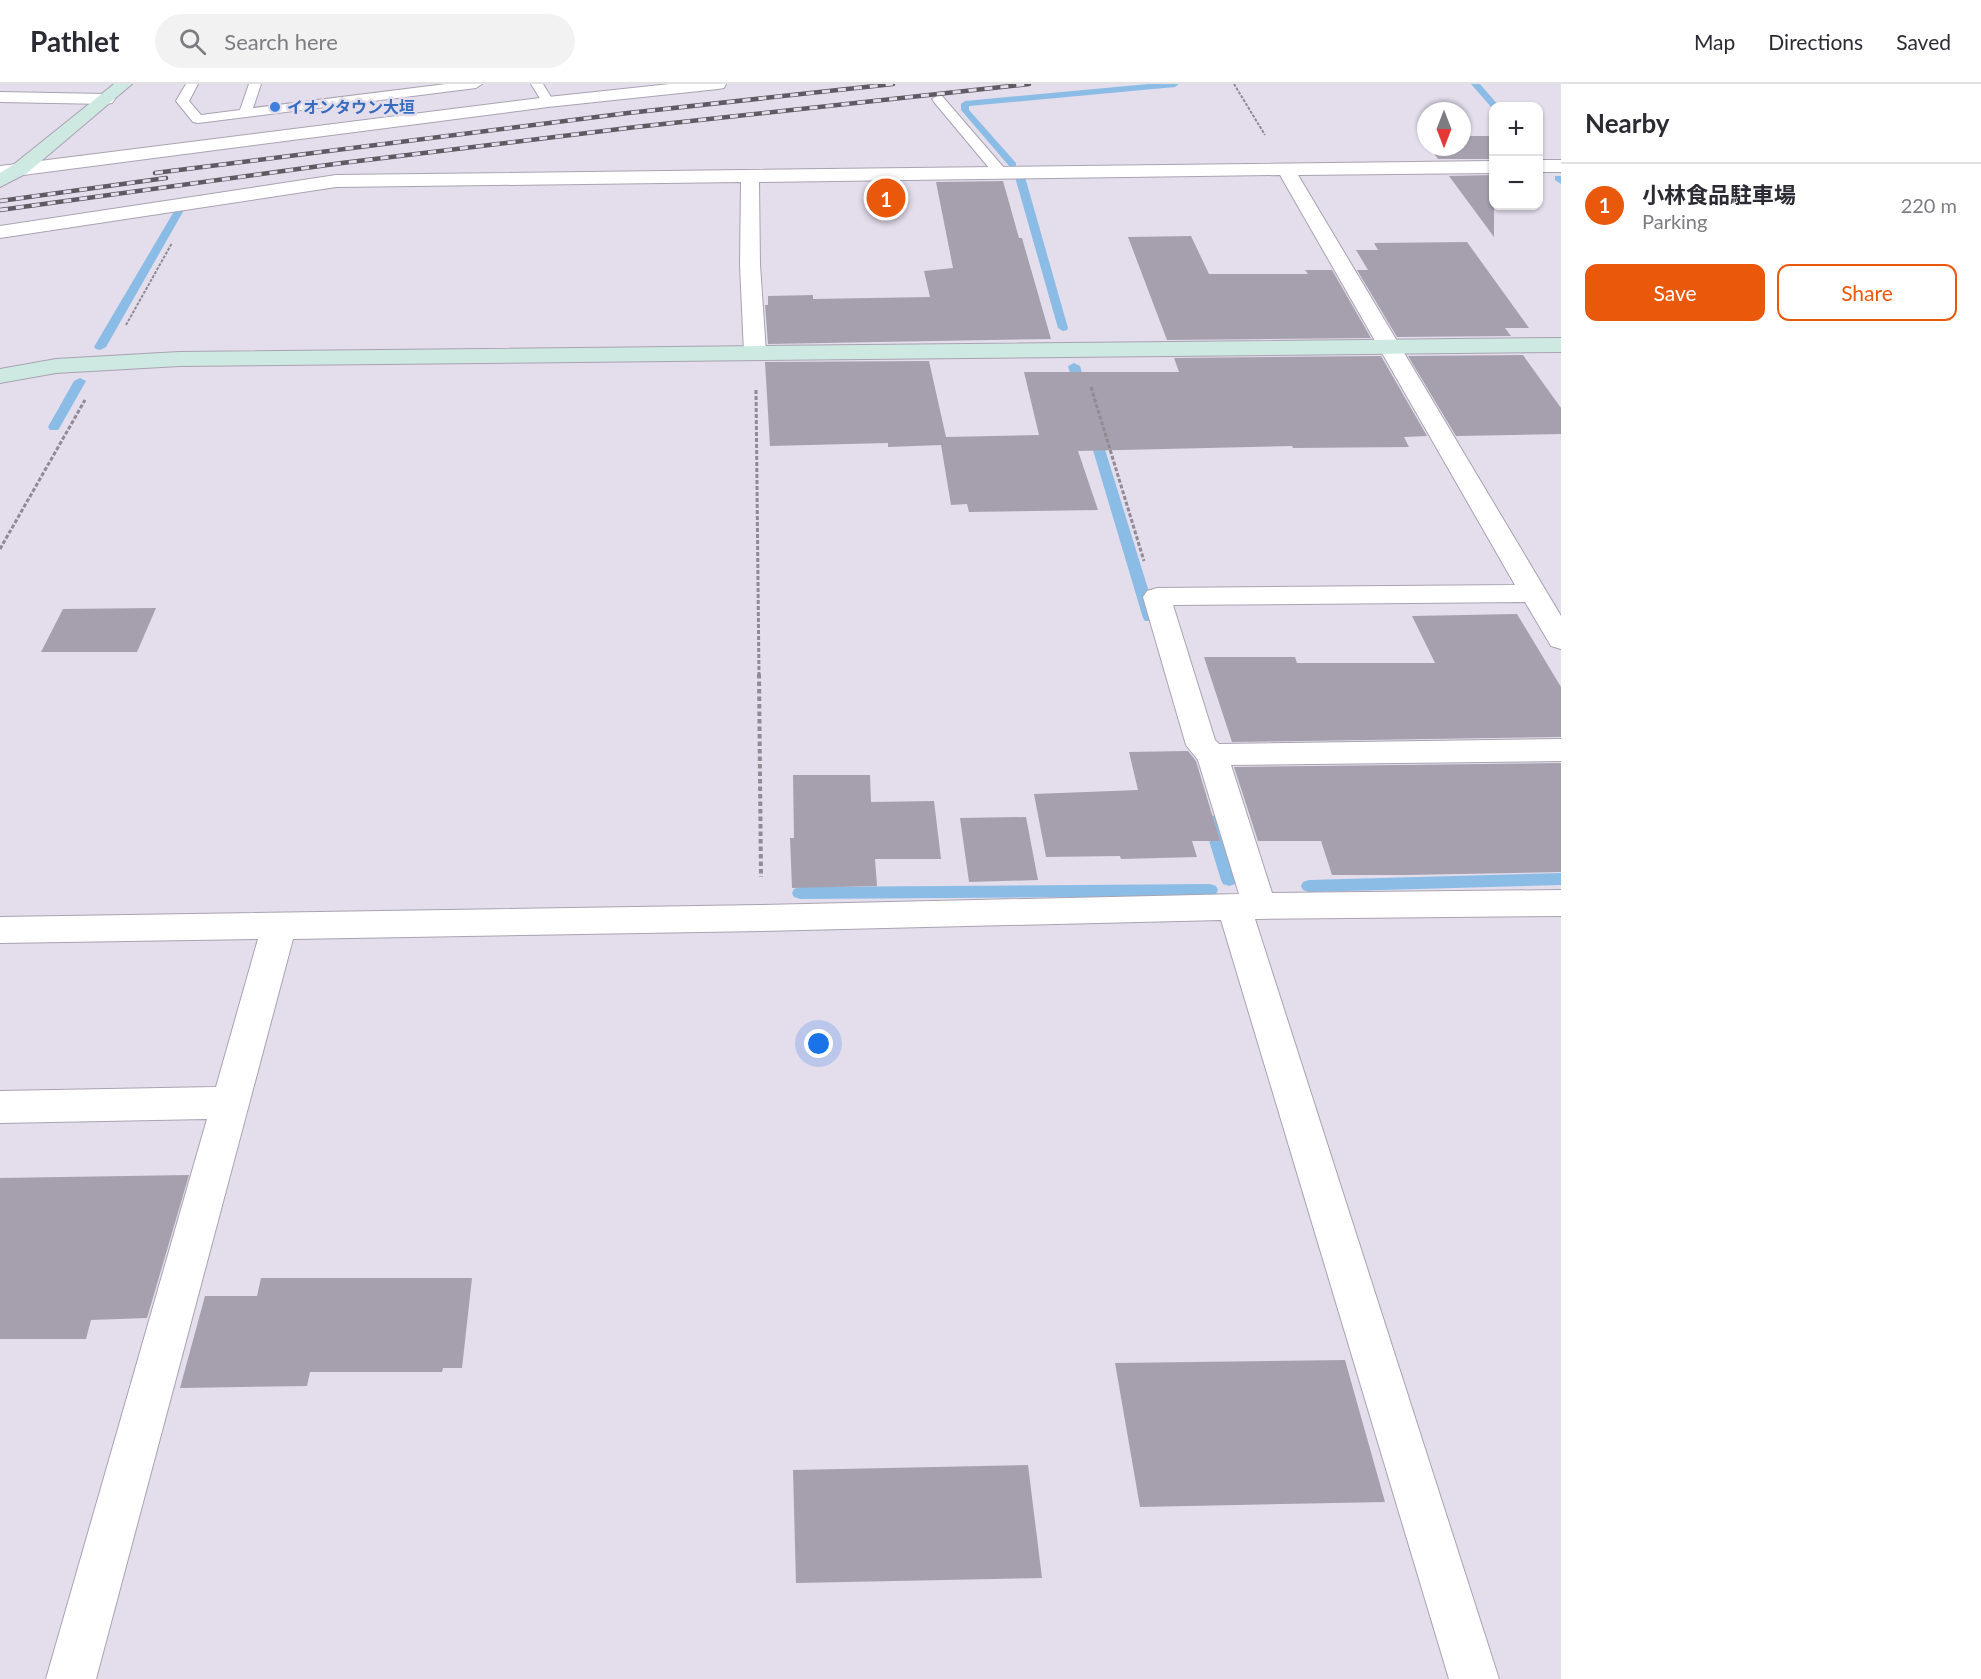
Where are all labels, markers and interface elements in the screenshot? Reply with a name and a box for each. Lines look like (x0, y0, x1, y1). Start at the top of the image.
search box (155, 14, 575, 68)
text: Pathlet (30, 24, 119, 58)
icon: search (176, 25, 209, 58)
text: Search here (224, 28, 338, 55)
text: Map (1694, 29, 1735, 54)
text: Directions (1768, 29, 1863, 54)
text: Saved (1896, 29, 1951, 54)
place label: イオンタウン大垣 (287, 97, 415, 116)
marker: イオンタウン大垣 (268, 100, 282, 114)
north arrow (1417, 102, 1471, 156)
map controls (1489, 102, 1543, 210)
button: + (1489, 102, 1543, 156)
text: Nearby (1585, 107, 1670, 139)
button: − (1489, 156, 1543, 210)
pin: 1 (866, 176, 906, 220)
text: 小林食品駐車場 (1642, 181, 1796, 208)
text: 1 (1599, 193, 1610, 217)
text: 220 m (1901, 193, 1957, 217)
text: Parking (1642, 209, 1707, 233)
button: Save (1585, 264, 1765, 321)
button: Share (1777, 264, 1957, 321)
your location (804, 1029, 833, 1058)

